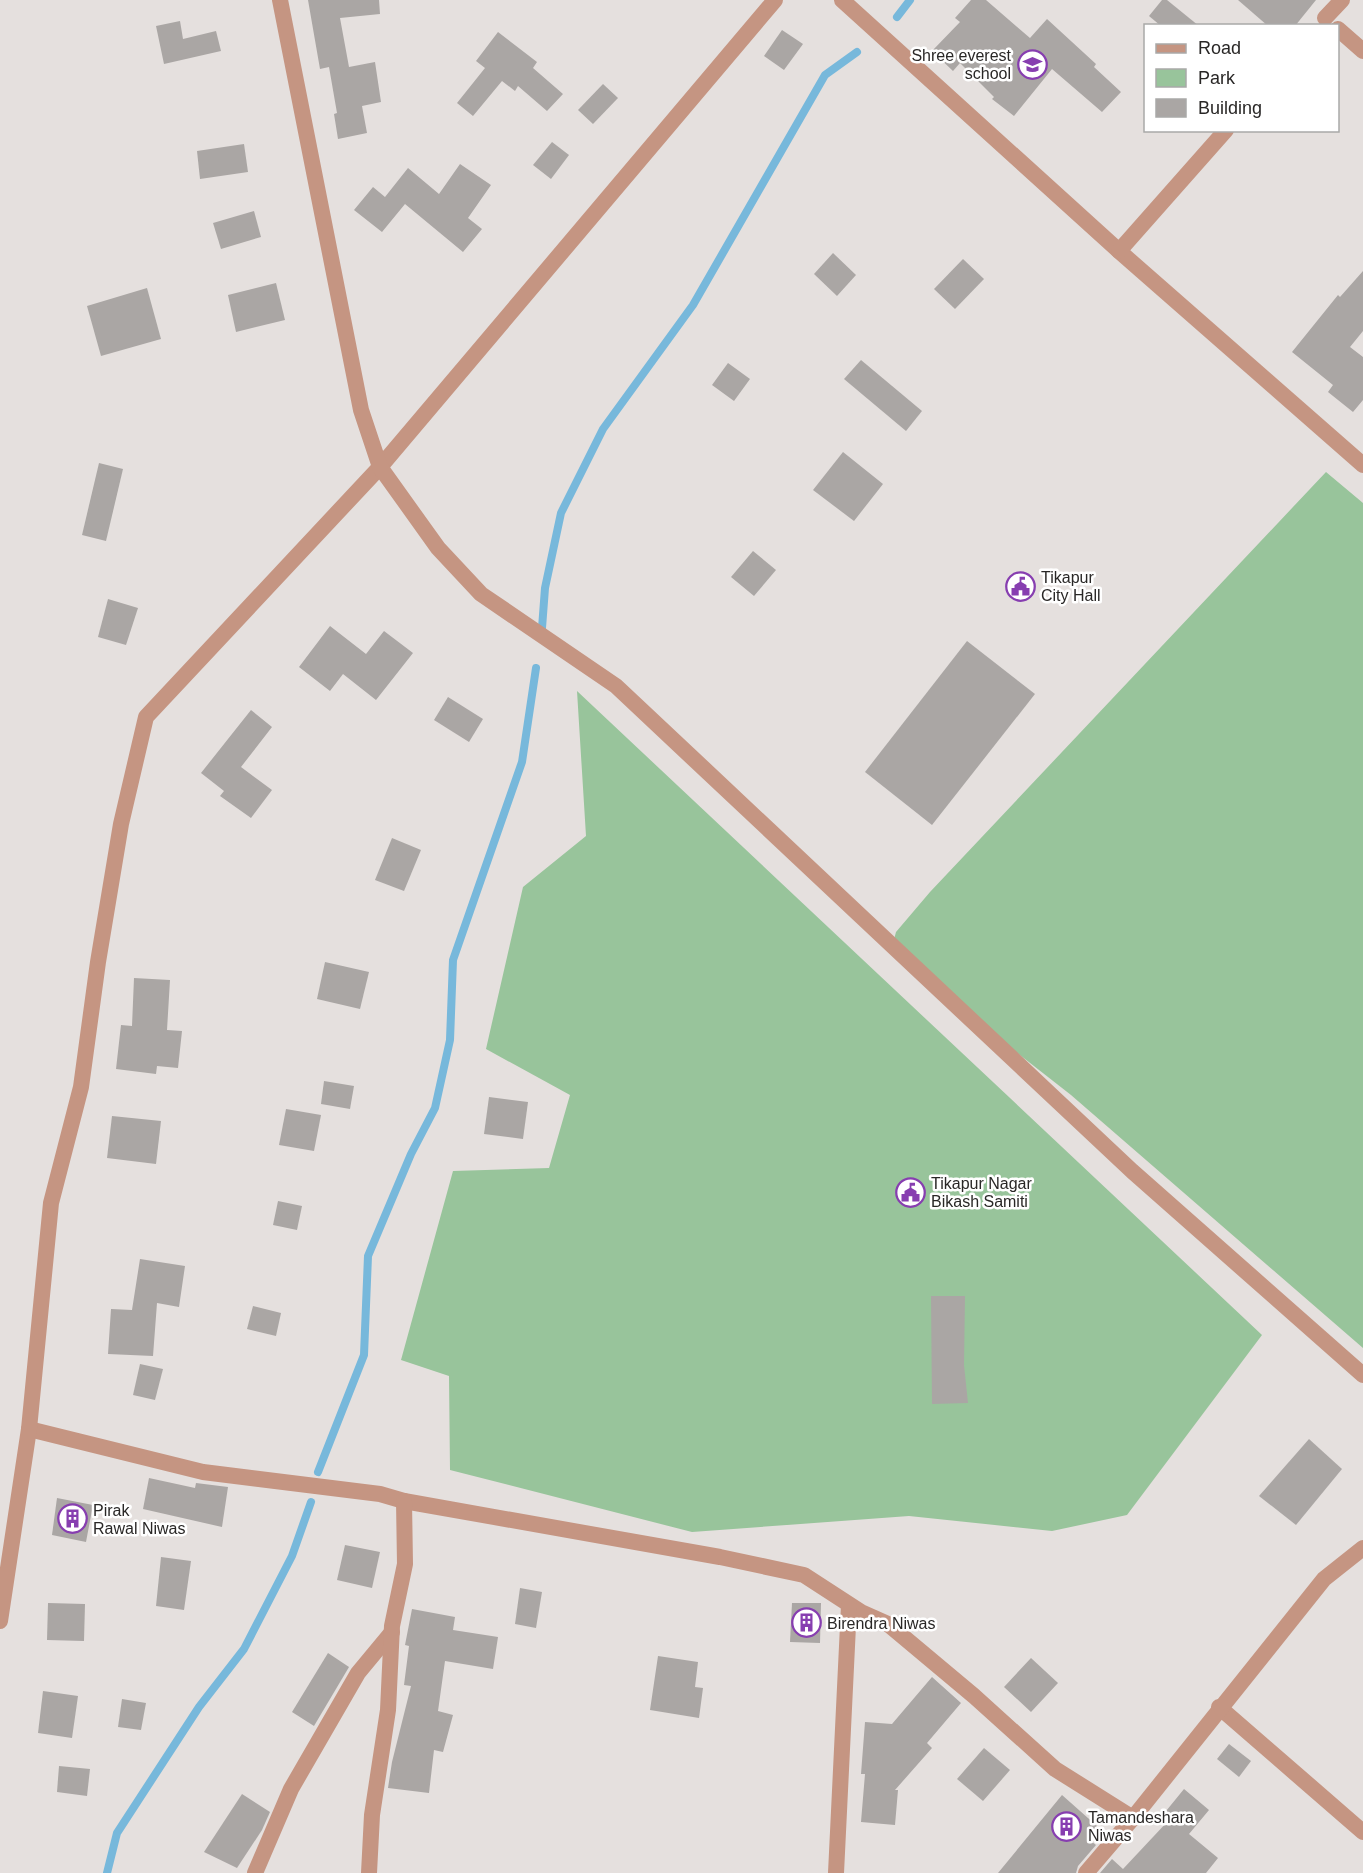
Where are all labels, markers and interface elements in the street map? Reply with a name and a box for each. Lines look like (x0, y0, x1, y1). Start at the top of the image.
legend (1144, 24, 1339, 132)
text: Road (1198, 38, 1241, 58)
place label: Shree everest school (911, 47, 1012, 82)
school or university icon: Shree everest school (1016, 48, 1048, 80)
text: Park (1198, 68, 1236, 88)
text: Building (1198, 98, 1262, 118)
place label: Tikapur City Hall (1041, 569, 1101, 604)
public building icon: Tikapur City Hall (1004, 570, 1036, 602)
place label: Tikapur Nagar Bikash Samiti (931, 1175, 1032, 1210)
public building icon: Tikapur Nagar Bikash Samiti (894, 1176, 926, 1208)
place label: Pirak Rawal Niwas (93, 1502, 185, 1537)
building icon: Pirak Rawal Niwas (56, 1503, 88, 1535)
building icon: Birendra Niwas (790, 1607, 822, 1639)
place label: Birendra Niwas (827, 1615, 935, 1632)
place label: Tamandeshara Niwas (1088, 1809, 1194, 1844)
building icon: Tamandeshara Niwas (1051, 1810, 1083, 1842)

